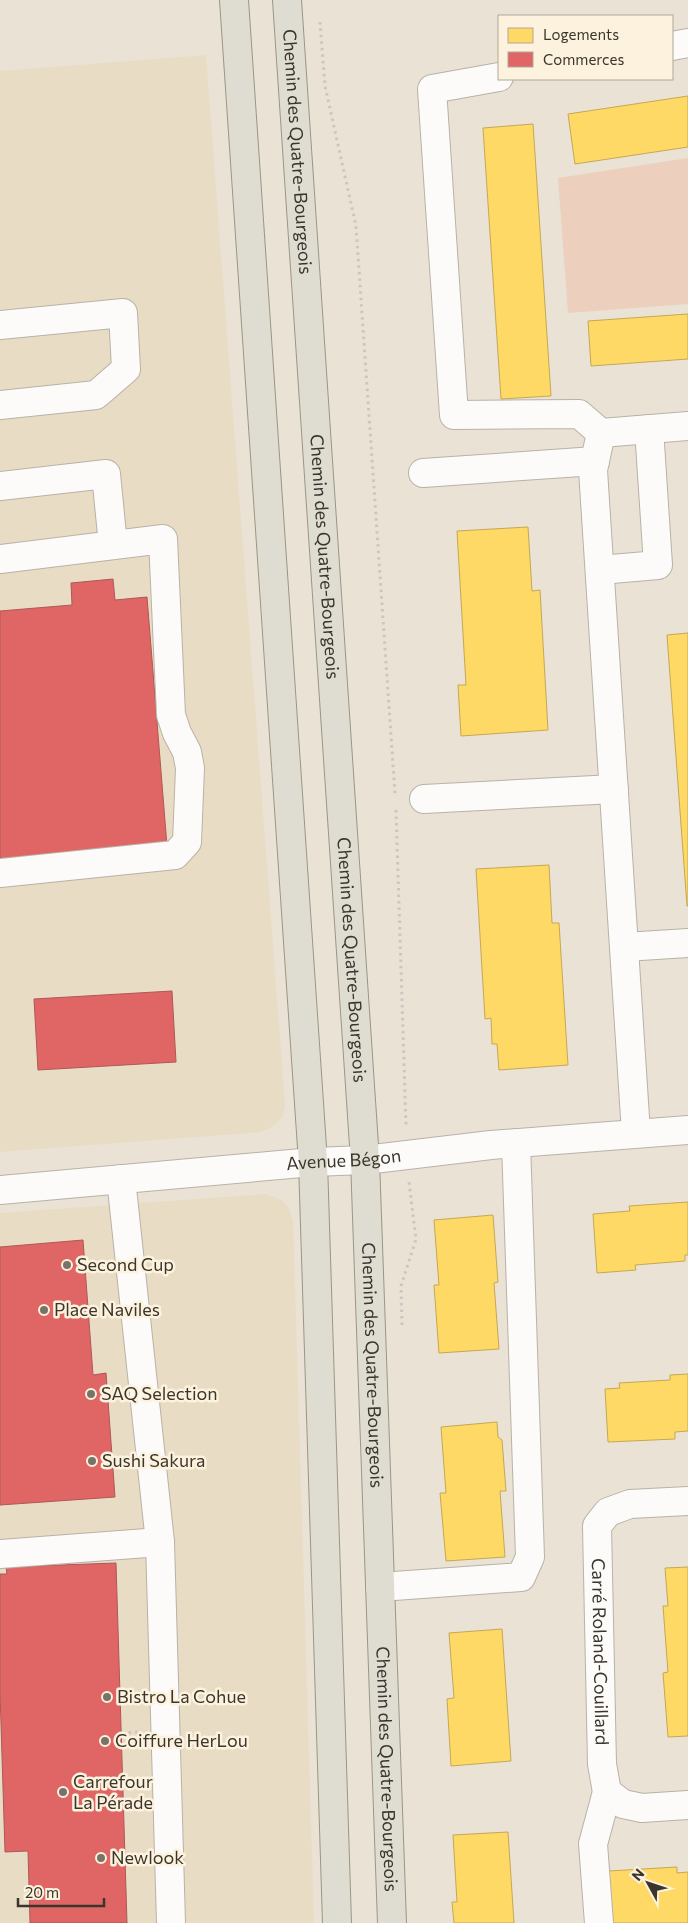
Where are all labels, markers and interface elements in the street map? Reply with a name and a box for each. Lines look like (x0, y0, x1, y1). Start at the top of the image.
legend (498, 15, 673, 80)
text: Logements (543, 25, 619, 43)
street label: Chemin des Quatre-Bourgeois (279, 28, 317, 275)
text: Commerces (543, 50, 624, 68)
street label: Chemin des Quatre-Bourgeois (306, 433, 345, 680)
street label: Chemin des Quatre-Bourgeois (333, 836, 372, 1083)
street label: Avenue Bégon (285, 1144, 402, 1174)
street label: Chemin des Quatre-Bourgeois (358, 1242, 389, 1488)
place label: Second Cup (77, 1253, 174, 1275)
marker: Second Cup (61, 1259, 73, 1271)
place label: Place Naviles (54, 1298, 160, 1320)
marker: Place Naviles (38, 1304, 50, 1316)
place label: SAQ Selection (101, 1382, 218, 1404)
marker: SAQ Selection (85, 1388, 97, 1400)
place label: Sushi Sakura (102, 1449, 205, 1471)
marker: Sushi Sakura (86, 1455, 98, 1467)
street label: Carré Roland-Couillard (588, 1558, 614, 1745)
street label: Chemin des Quatre-Bourgeois (372, 1646, 403, 1892)
place label: Bistro La Cohue (117, 1685, 246, 1707)
marker: Bistro La Cohue (101, 1691, 113, 1703)
place label: Coiffure HerLou (115, 1729, 248, 1751)
marker: Coiffure HerLou (99, 1735, 111, 1747)
place label: Carrefour La Pérade (73, 1770, 153, 1813)
marker: Carrefour La Pérade (57, 1786, 69, 1798)
place label: Newlook (111, 1846, 184, 1868)
marker: Newlook (95, 1852, 107, 1864)
north arrow (623, 1858, 673, 1908)
text: N (628, 1865, 648, 1884)
scale bar (18, 1876, 104, 1908)
text: 20 m (25, 1883, 59, 1901)

